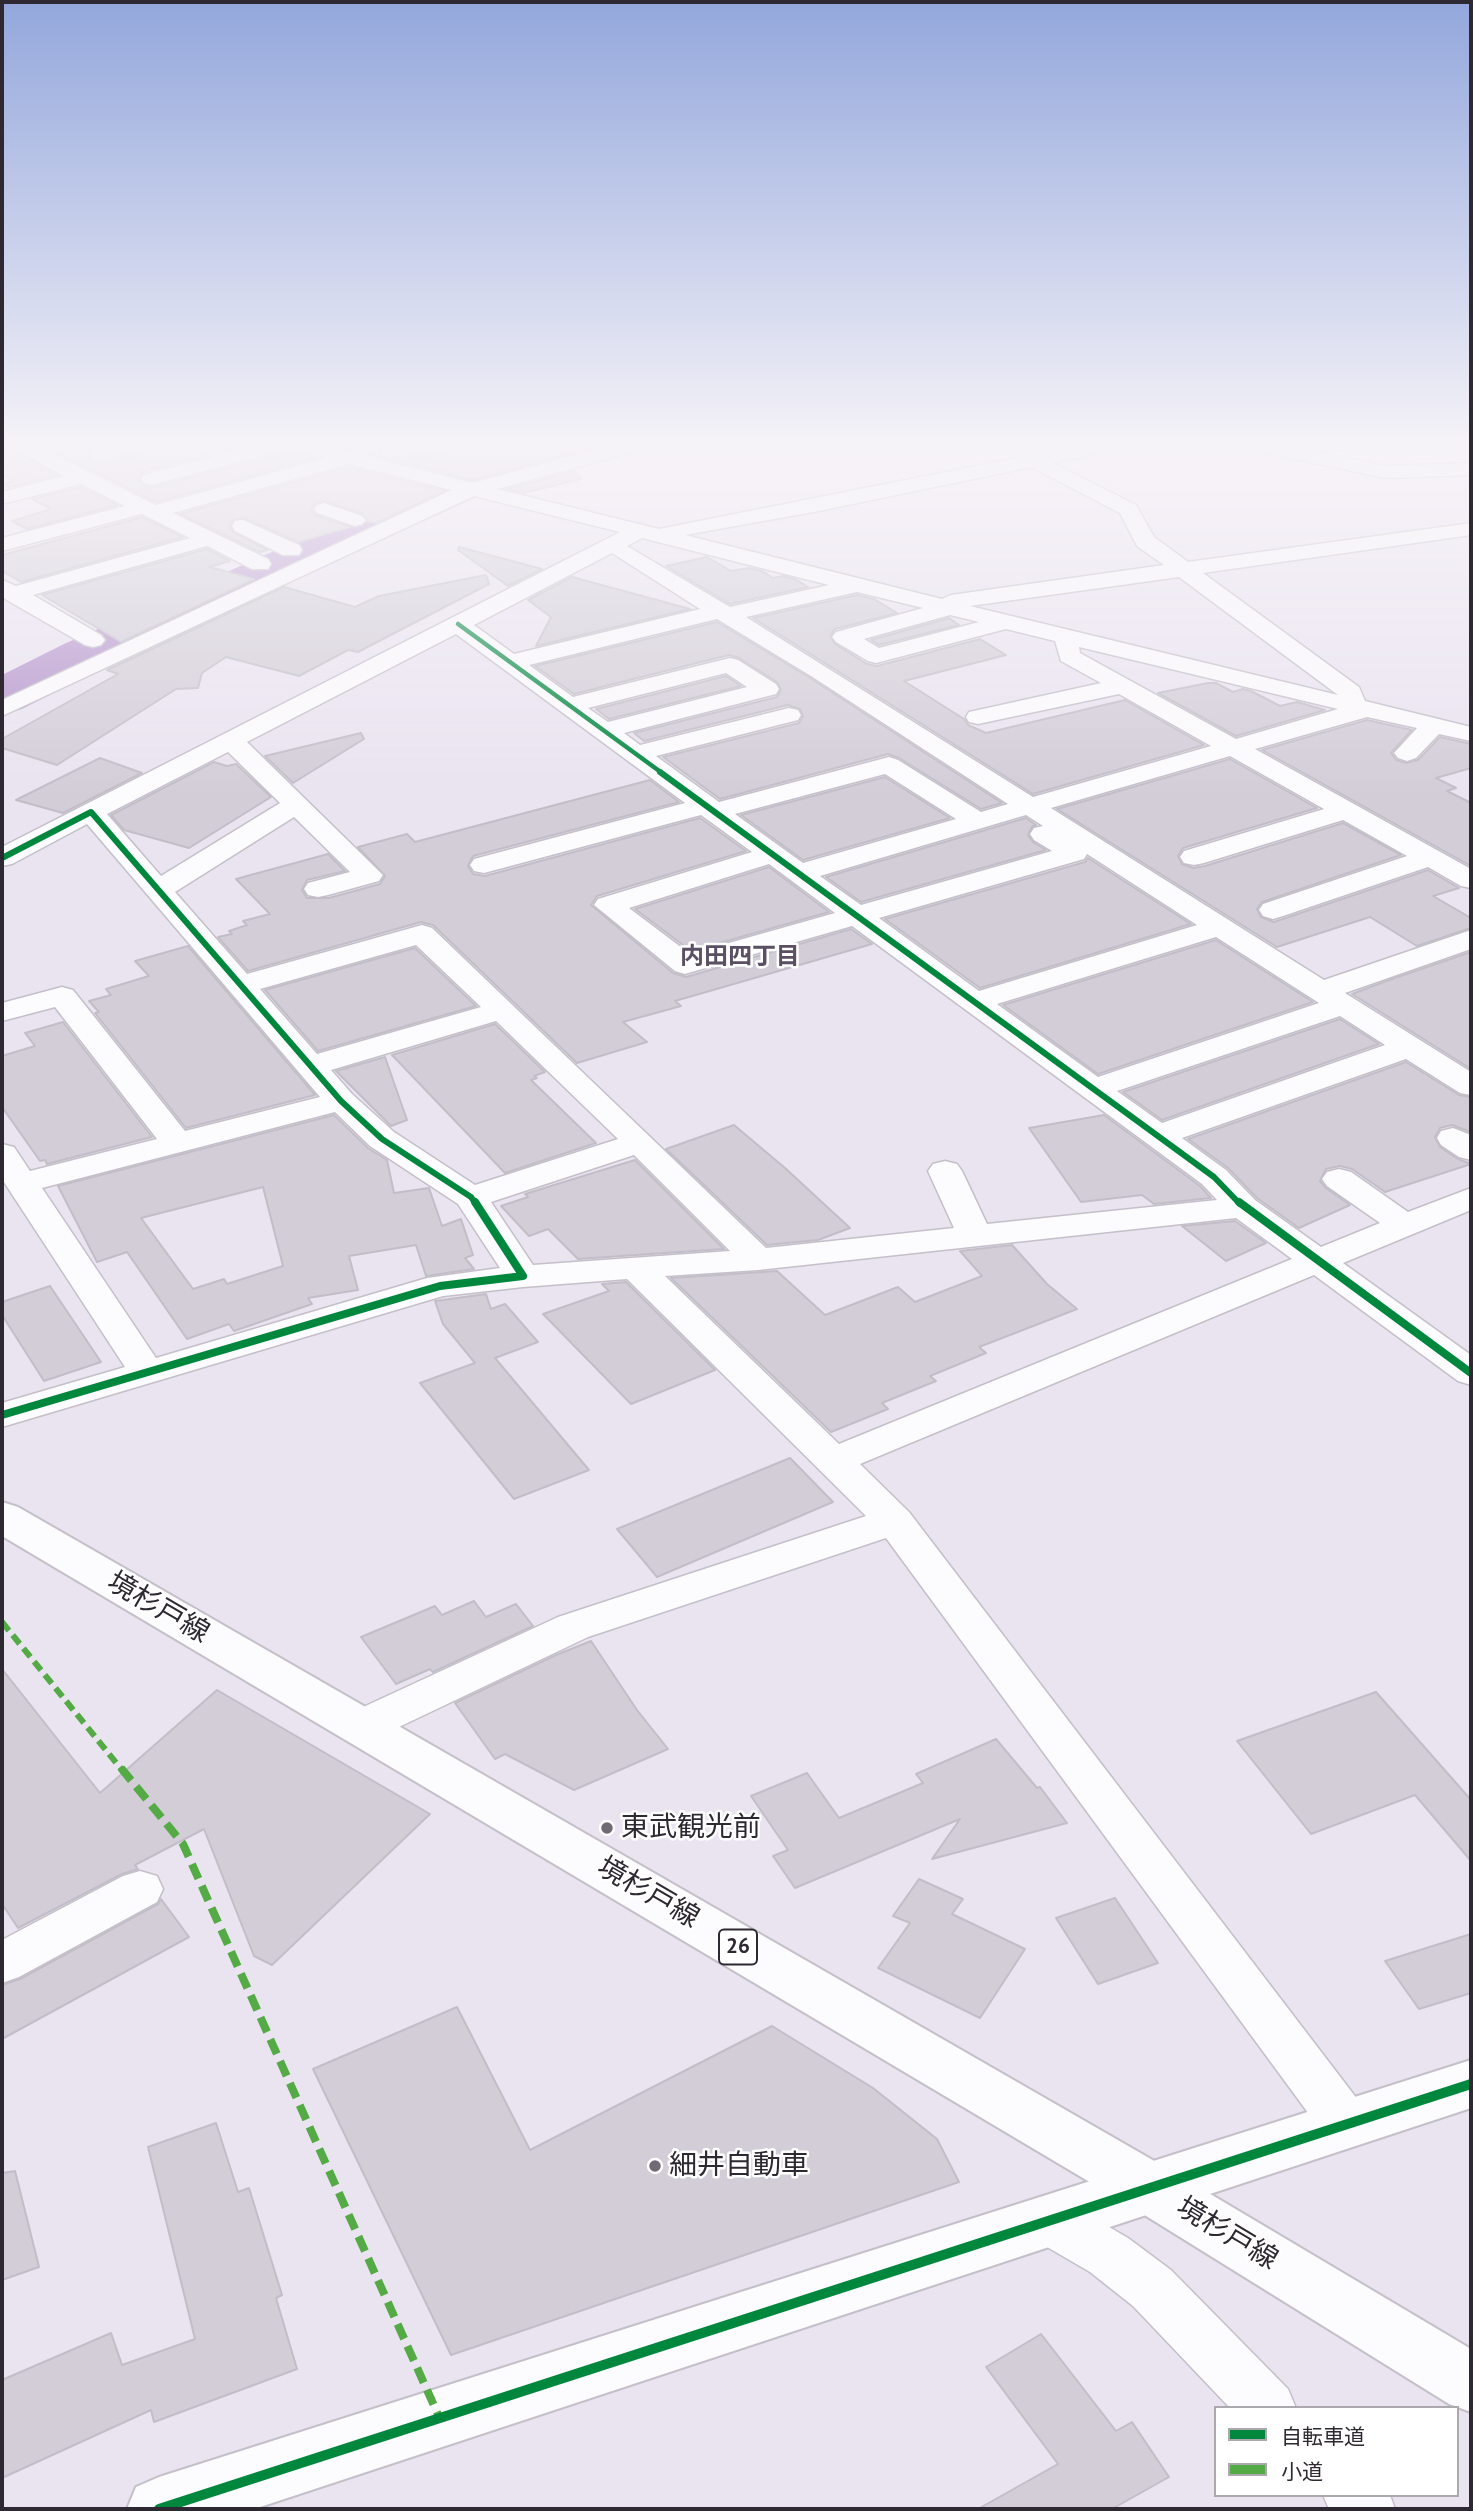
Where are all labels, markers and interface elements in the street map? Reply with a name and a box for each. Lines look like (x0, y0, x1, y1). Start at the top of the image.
district label: 内田四丁目 (680, 943, 800, 971)
street label: 境杉戸線 (101, 1565, 215, 1651)
place label: 東武観光前 (621, 1811, 761, 1845)
marker: 東武観光前 (599, 1820, 615, 1836)
street label: 境杉戸線 (591, 1850, 705, 1936)
road number: 26 (719, 1930, 757, 1965)
place label: 細井自動車 (669, 2149, 809, 2183)
marker: 細井自動車 (647, 2158, 663, 2174)
street label: 境杉戸線 (1170, 2191, 1284, 2277)
legend (1214, 2406, 1459, 2497)
text: 自転車道 (1281, 2423, 1365, 2450)
text: 小道 (1281, 2458, 1323, 2485)

